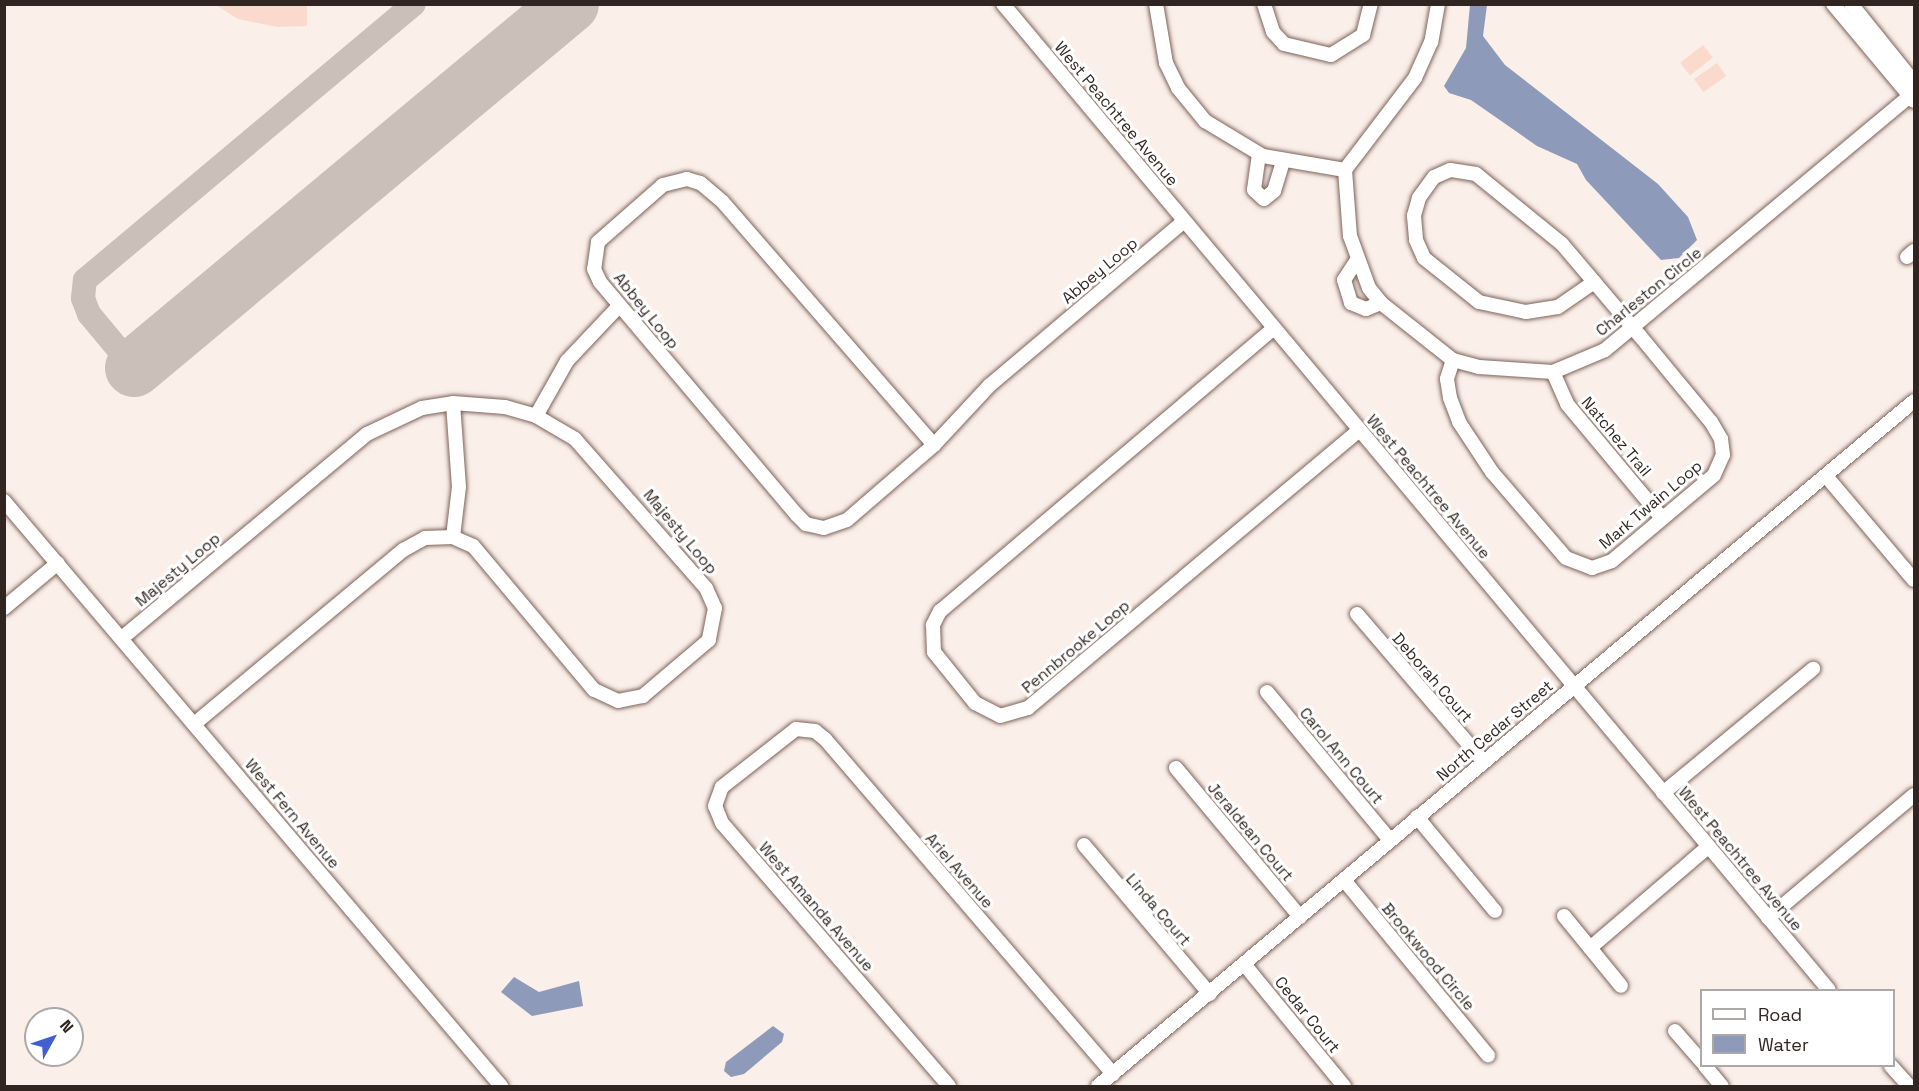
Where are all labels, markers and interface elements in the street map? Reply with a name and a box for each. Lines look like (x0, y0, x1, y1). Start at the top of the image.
street label: West Peachtree Avenue (1050, 38, 1182, 190)
street label: Abbey Loop (1058, 234, 1142, 308)
street label: Charleston Circle (1592, 243, 1706, 341)
street label: Abbey Loop (609, 269, 683, 353)
street label: Natchez Trail (1577, 393, 1655, 481)
street label: West Peachtree Avenue (1362, 411, 1494, 563)
street label: Mark Twain Loop (1596, 456, 1706, 554)
street label: Majesty Loop (639, 486, 721, 578)
street label: Majesty Loop (132, 529, 224, 611)
street label: Pennbrooke Loop (1018, 596, 1134, 698)
street label: Deborah Court (1388, 629, 1476, 727)
street label: North Cedar Street (1433, 677, 1557, 785)
street label: Carol Ann Court (1295, 704, 1387, 808)
street label: West Fern Avenue (240, 755, 344, 873)
street label: Jeraldean Court (1203, 778, 1297, 886)
street label: West Peachtree Avenue (1674, 783, 1806, 935)
street label: Ariel Avenue (921, 829, 997, 913)
street label: West Amanda Avenue (754, 838, 878, 976)
street label: Linda Court (1121, 870, 1195, 950)
street label: Brookwood Circle (1377, 899, 1479, 1015)
street label: Cedar Court (1270, 973, 1344, 1057)
legend (1700, 989, 1895, 1067)
text: Road (1758, 1003, 1802, 1026)
north arrow (24, 1007, 84, 1067)
text: N (55, 1016, 78, 1037)
text: Water (1758, 1033, 1809, 1056)

